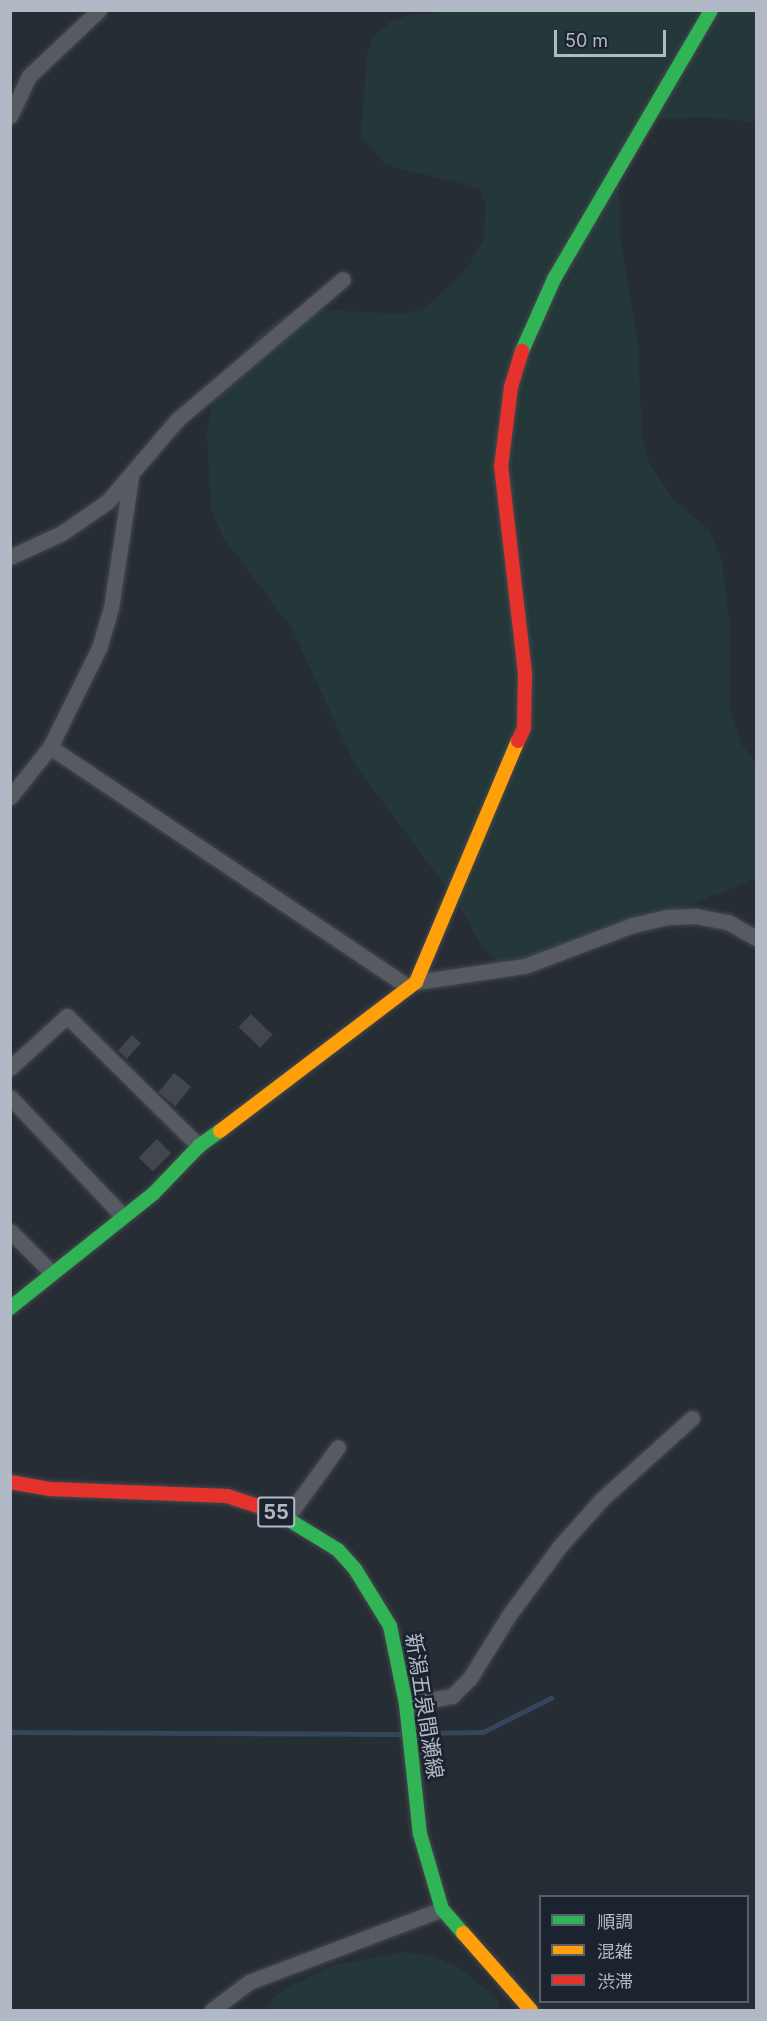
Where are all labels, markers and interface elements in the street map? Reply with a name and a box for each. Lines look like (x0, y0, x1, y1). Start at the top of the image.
scale bar (557, 18, 670, 56)
text: 50 m (565, 30, 608, 51)
road number: 55 (256, 1495, 296, 1529)
street label: 新潟五泉間瀬線 (400, 1631, 448, 1781)
legend (539, 1895, 749, 2003)
text: 順調 (597, 1911, 633, 1932)
text: 混雑 (597, 1941, 633, 1962)
text: 渋滞 (597, 1971, 633, 1992)

